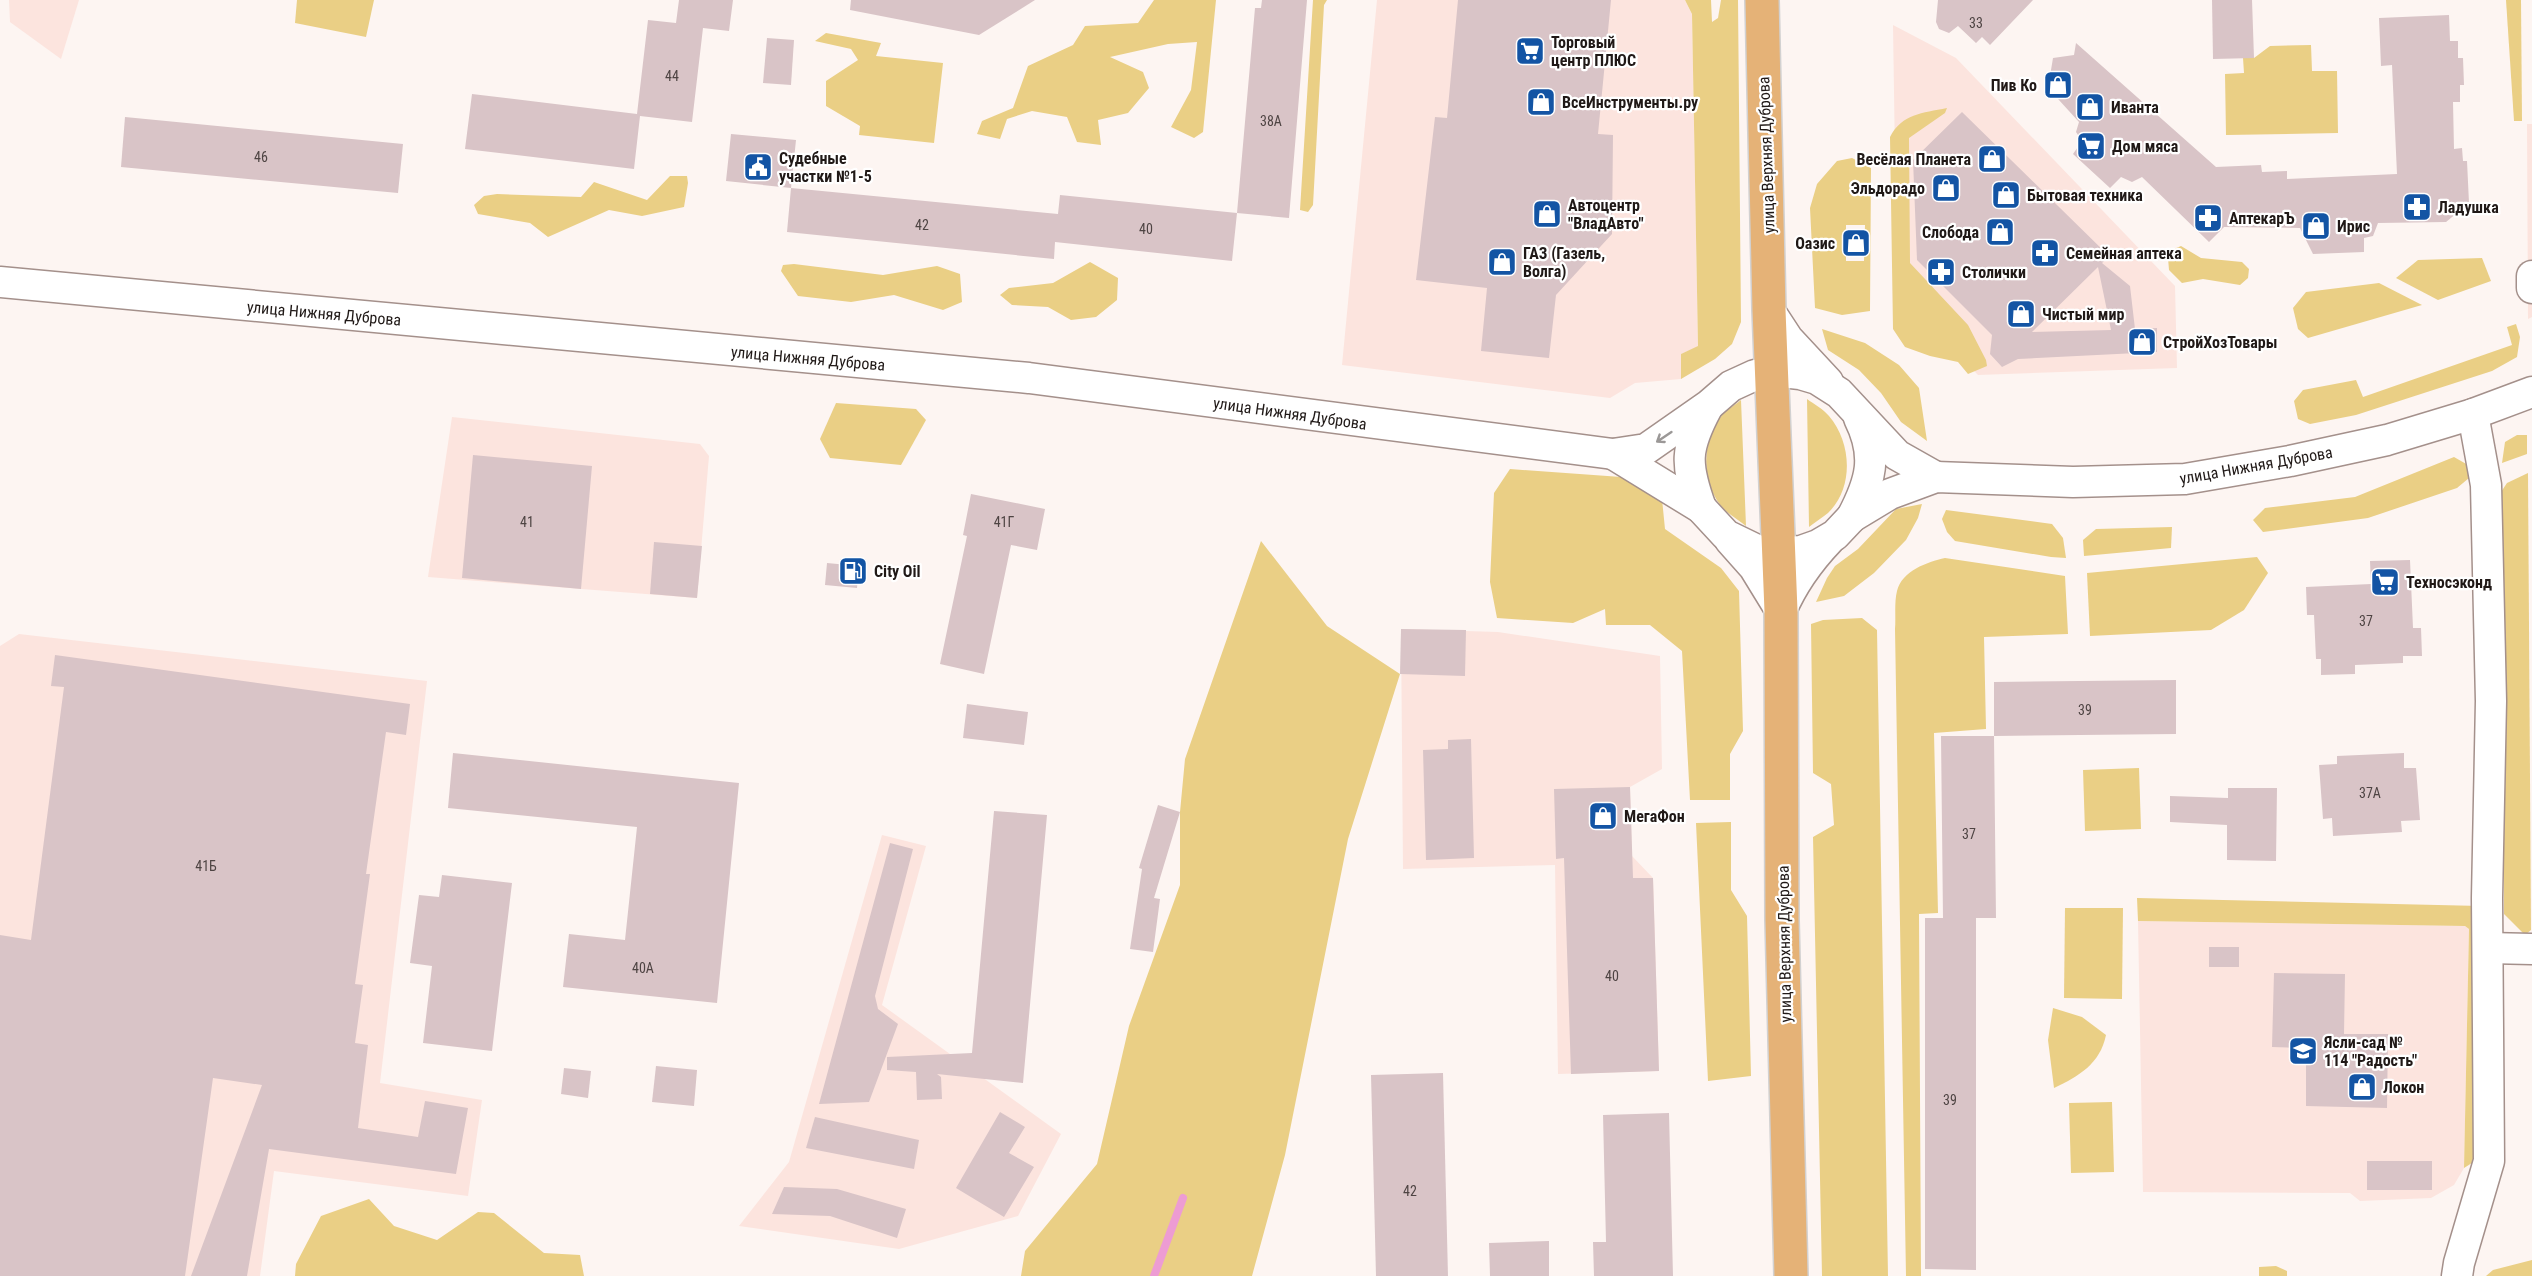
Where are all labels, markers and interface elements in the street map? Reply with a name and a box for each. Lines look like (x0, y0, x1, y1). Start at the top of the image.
house number: 33 (1969, 15, 1983, 31)
place label: Торговый центр ПЛЮС (1551, 33, 1636, 70)
supermarket icon: Торговый центр ПЛЮС (1514, 35, 1546, 67)
house number: 44 (665, 68, 679, 84)
shop icon: Пив Ко (2042, 69, 2074, 101)
street label: улица Верхняя Дуброва (1754, 76, 1779, 234)
place label: Пив Ко (1991, 76, 2037, 95)
shop icon: ВсеИнструменты.ру (1525, 86, 1557, 118)
shop icon: Иванта (2074, 91, 2106, 123)
place label: ВсеИнструменты.ру (1562, 93, 1698, 112)
place label: Иванта (2111, 98, 2159, 117)
house number: 38А (1260, 113, 1282, 129)
supermarket icon: Дом мяса (2075, 130, 2107, 162)
place label: Дом мяса (2112, 137, 2179, 156)
shop icon: Весёлая Планета (1976, 143, 2008, 175)
house number: 46 (254, 149, 268, 165)
place label: Судебные участки №1-5 (779, 149, 872, 186)
place label: Весёлая Планета (1857, 150, 1971, 169)
public building icon: Судебные участки №1-5 (742, 151, 774, 183)
shop icon: Эльдорадо (1930, 172, 1962, 204)
place label: Эльдорадо (1851, 179, 1925, 198)
shop icon: Бытовая техника (1990, 179, 2022, 211)
place label: Бытовая техника (2027, 186, 2143, 205)
pharmacy icon: Ладушка (2401, 191, 2433, 223)
place label: Автоцентр "ВладАвто" (1568, 196, 1644, 233)
shop icon: Автоцентр "ВладАвто" (1531, 198, 1563, 230)
place label: Ладушка (2438, 198, 2499, 217)
pharmacy icon: АптекарЪ (2192, 202, 2224, 234)
place label: АптекарЪ (2229, 209, 2295, 228)
shop icon: Ирис (2300, 210, 2332, 242)
shop icon: Слобода (1984, 216, 2016, 248)
house number: 42 (915, 217, 929, 233)
place label: Ирис (2337, 217, 2370, 236)
house number: 40 (1139, 221, 1153, 237)
place label: Слобода (1922, 223, 1979, 242)
shop icon: Оазис (1840, 227, 1872, 259)
place label: Оазис (1795, 234, 1835, 253)
pharmacy icon: Семейная аптека (2029, 237, 2061, 269)
place label: ГАЗ (Газель, Волга) (1523, 244, 1605, 281)
place label: Семейная аптека (2066, 244, 2182, 263)
shop icon: ГАЗ (Газель, Волга) (1486, 246, 1518, 278)
pharmacy icon: Столички (1925, 256, 1957, 288)
place label: Столички (1962, 263, 2026, 282)
street label: улица Нижняя Дуброва (246, 297, 402, 330)
shop icon: Чистый мир (2005, 298, 2037, 330)
place label: Чистый мир (2042, 305, 2124, 324)
shop icon: СтройХозТовары (2126, 326, 2158, 358)
place label: СтройХозТовары (2163, 333, 2277, 352)
street label: улица Нижняя Дуброва (730, 342, 886, 375)
street label: улица Нижняя Дуброва (1212, 393, 1368, 434)
one-way arrow (1656, 431, 1672, 443)
street label: улица Нижняя Дуброва (2178, 443, 2334, 488)
house number: 41 (520, 514, 534, 530)
house number: 41Г (994, 514, 1014, 530)
fuel station icon: City Oil (837, 555, 869, 587)
place label: City Oil (874, 562, 921, 581)
supermarket icon: Техносэконд (2369, 566, 2401, 598)
place label: Техносэконд (2406, 573, 2492, 592)
house number: 37 (2359, 613, 2373, 629)
house number: 39 (2078, 702, 2092, 718)
house number: 37А (2359, 785, 2381, 801)
shop icon: МегаФон (1587, 800, 1619, 832)
place label: МегаФон (1624, 807, 1685, 826)
house number: 37 (1962, 826, 1976, 842)
house number: 41Б (195, 858, 217, 874)
street label: улица Верхняя Дуброва (1774, 865, 1795, 1023)
house number: 40А (632, 960, 654, 976)
house number: 40 (1605, 968, 1619, 984)
place label: Ясли-сад № 114 "Радость" (2323, 1033, 2417, 1070)
school or university icon: Ясли-сад № 114 "Радость" (2287, 1035, 2319, 1067)
shop icon: Локон (2346, 1071, 2378, 1103)
place label: Локон (2383, 1078, 2424, 1097)
house number: 39 (1943, 1092, 1957, 1108)
house number: 42 (1403, 1183, 1417, 1199)

